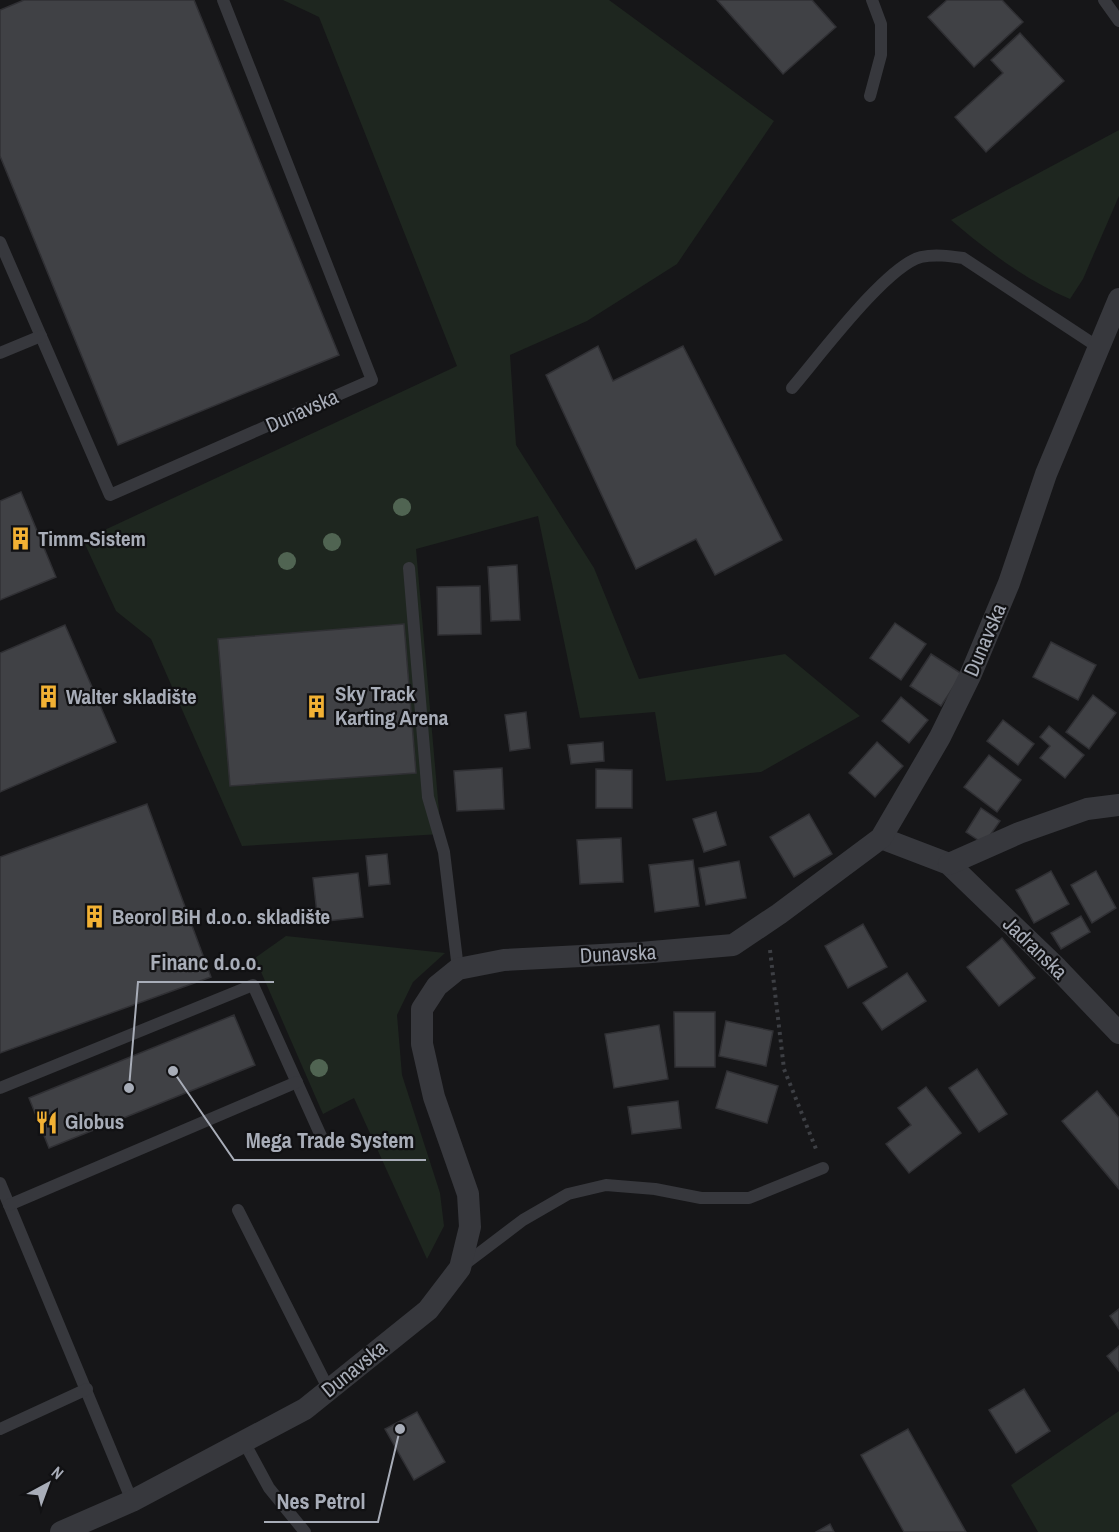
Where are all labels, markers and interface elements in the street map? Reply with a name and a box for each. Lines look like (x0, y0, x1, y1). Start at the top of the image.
street label: Dunavska (261, 382, 343, 439)
place label: Timm-Sistem (38, 524, 146, 553)
building icon: Timm-Sistem (7, 526, 33, 552)
street label: Dunavska (956, 599, 1013, 681)
place label: Sky Track Karting Arena (335, 679, 449, 732)
place label: Walter skladište (66, 682, 197, 711)
building icon: Walter skladište (35, 684, 61, 710)
building icon: Sky Track Karting Arena (304, 693, 330, 719)
place label: Beorol BiH d.o.o. skladište (112, 902, 330, 931)
building icon: Beorol BiH d.o.o. skladište (81, 904, 107, 930)
street label: Jadranska (997, 910, 1074, 986)
street label: Dunavska (579, 937, 657, 970)
callout: Financ d.o.o. (138, 942, 274, 982)
text: Financ d.o.o. (150, 947, 262, 977)
place label: Globus (65, 1107, 124, 1136)
restaurant icon: Globus (34, 1109, 60, 1135)
callout: Mega Trade System (234, 1120, 426, 1160)
text: Mega Trade System (246, 1125, 414, 1155)
street label: Dunavska (315, 1333, 393, 1404)
north arrow (18, 1454, 78, 1514)
text: N (47, 1461, 69, 1484)
callout: Nes Petrol (264, 1482, 378, 1522)
text: Nes Petrol (276, 1486, 366, 1516)

